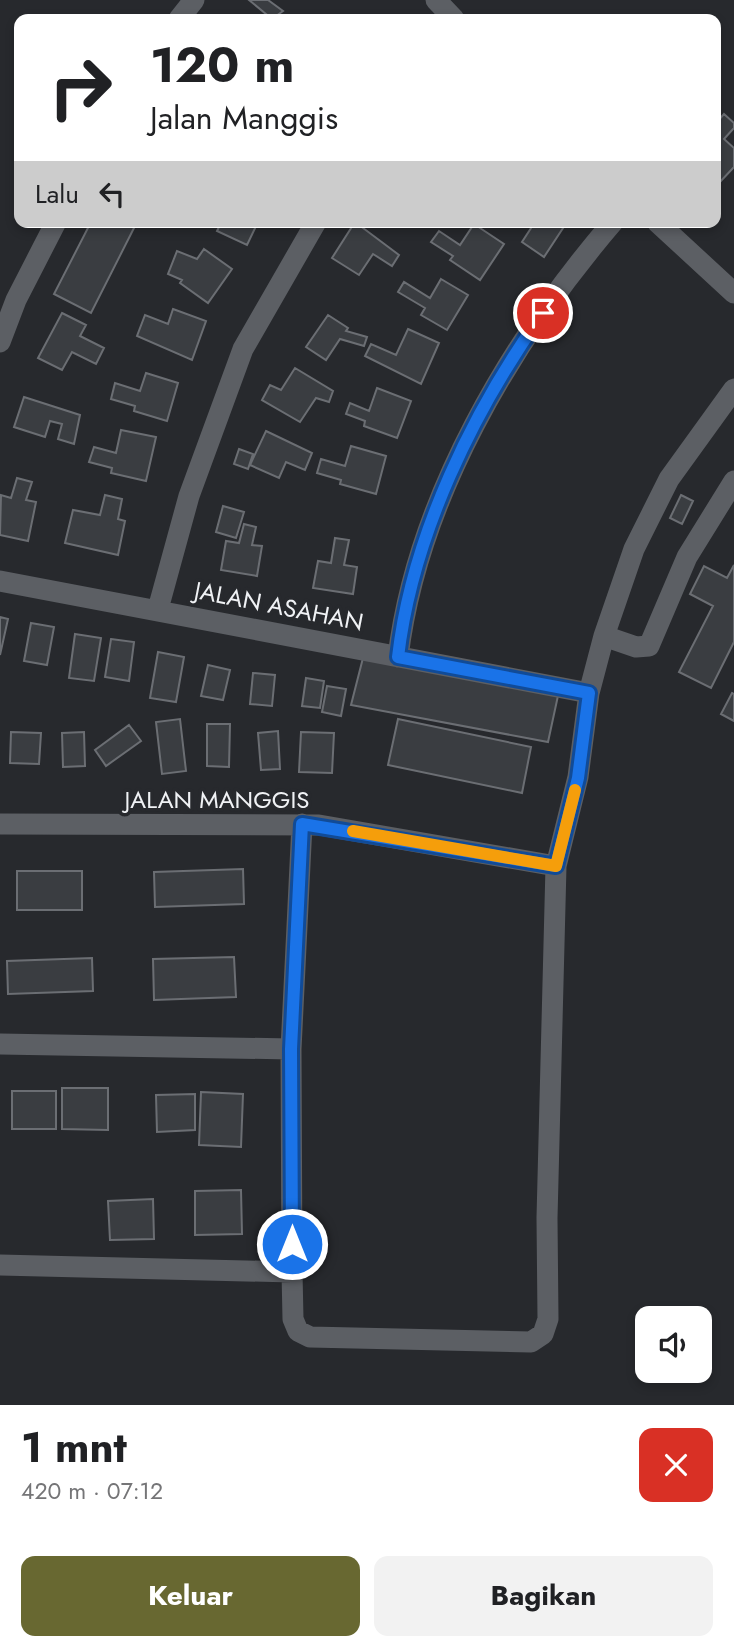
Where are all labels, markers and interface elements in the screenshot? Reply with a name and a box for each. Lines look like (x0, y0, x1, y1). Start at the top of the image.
text: 120 m (150, 30, 294, 100)
icon: right (35, 42, 126, 133)
text: Jalan Manggis (150, 95, 338, 141)
text: Lalu (35, 175, 79, 213)
icon: left (93, 175, 131, 213)
pin (513, 283, 573, 343)
icon: arrive (524, 294, 562, 332)
street label: JALAN ASAHAN (189, 572, 366, 640)
street label: JALAN MANGGIS (122, 782, 309, 817)
position arrow (255, 1207, 329, 1281)
map controls (635, 1306, 712, 1383)
button: sound (635, 1306, 712, 1383)
text: 1 mnt (21, 1417, 127, 1478)
button: close (639, 1428, 713, 1502)
text: 420 m · 07:12 (21, 1474, 163, 1508)
button: Keluar (21, 1556, 360, 1636)
button: Bagikan (374, 1556, 713, 1636)

